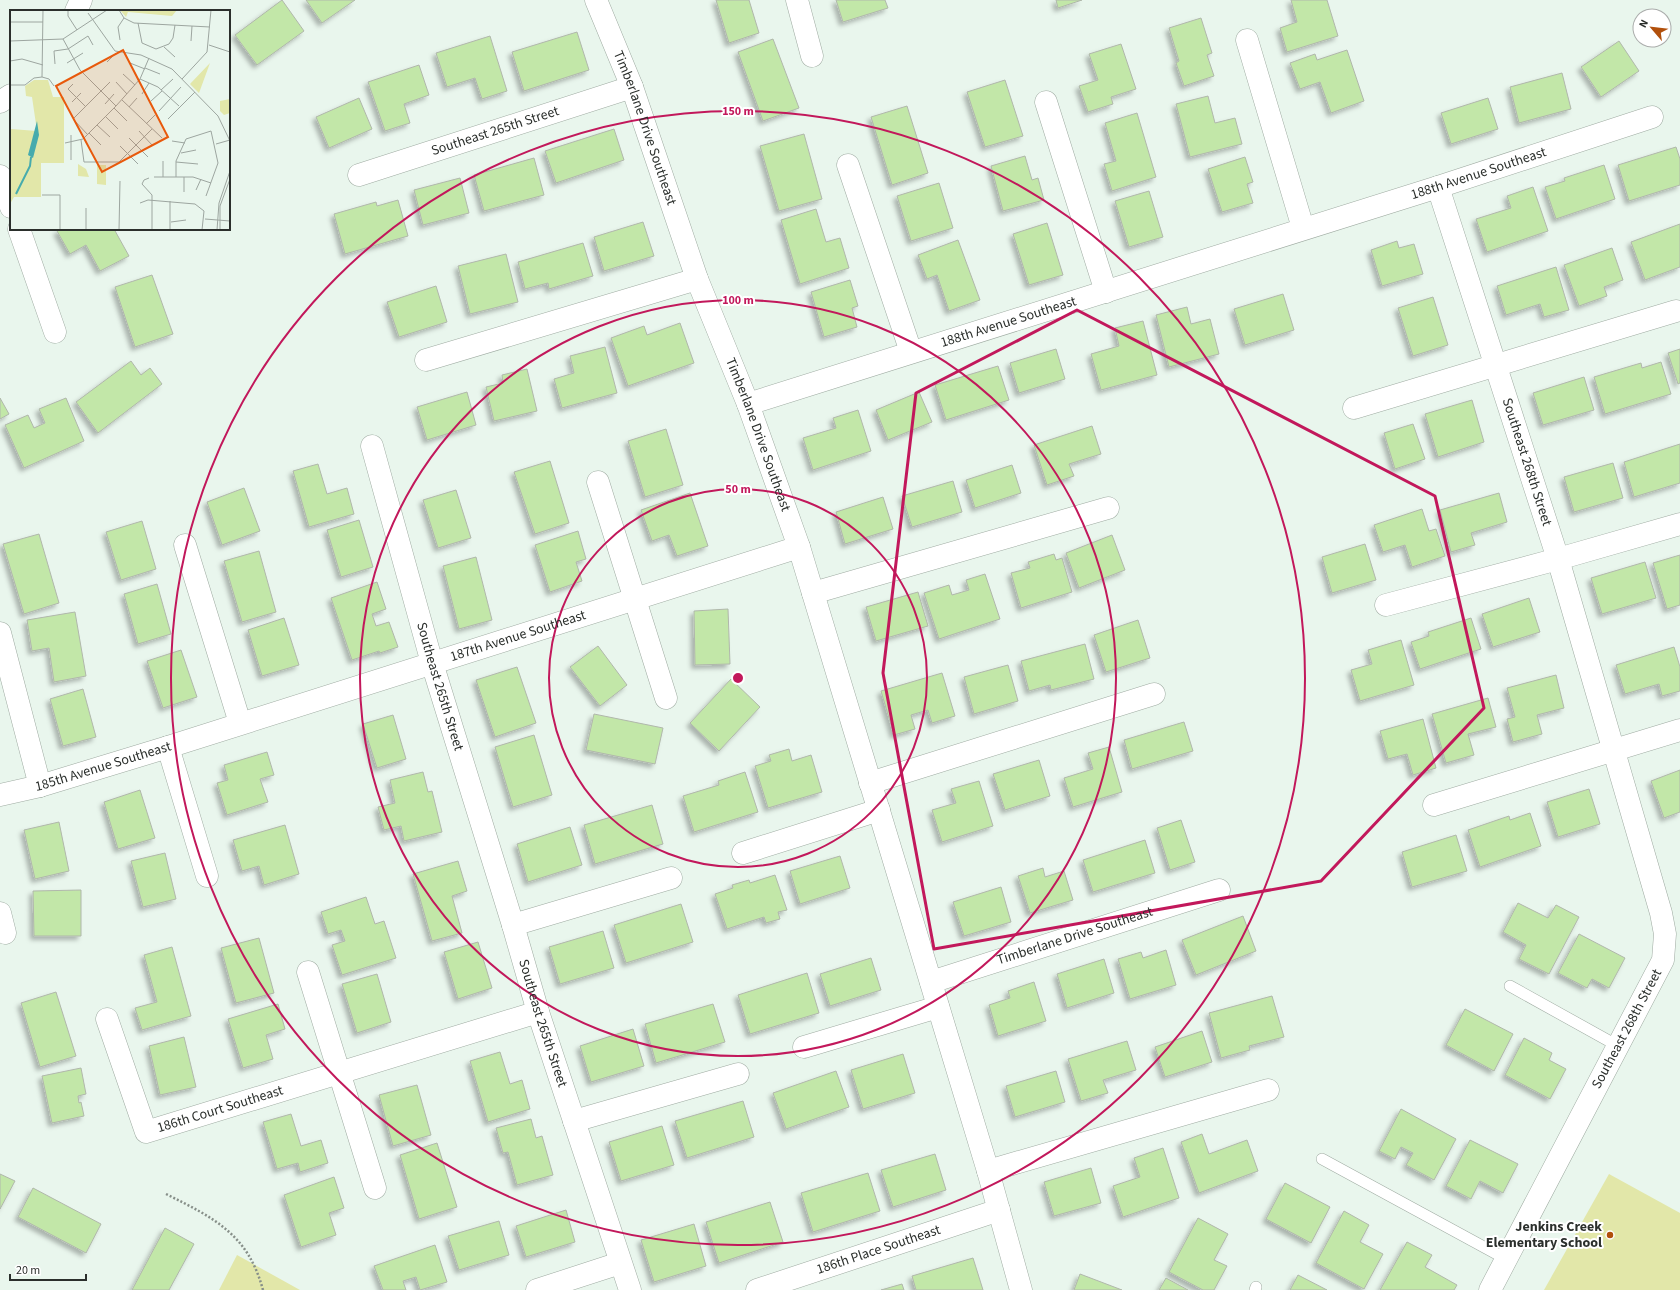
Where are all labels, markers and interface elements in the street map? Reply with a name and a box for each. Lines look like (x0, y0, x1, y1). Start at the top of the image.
north arrow (1632, 8, 1672, 48)
inset map (10, 10, 230, 230)
text: N (1635, 17, 1652, 30)
street label: Timberlane Drive Southeast (608, 48, 681, 208)
street label: Southeast 265th Street (429, 101, 562, 161)
text: 150 m (722, 103, 754, 120)
street label: 188th Avenue Southeast (1408, 142, 1549, 205)
street label: 188th Avenue Southeast (938, 291, 1079, 353)
text: 100 m (722, 292, 754, 309)
street label: Timberlane Drive Southeast (720, 355, 796, 514)
street label: Southeast 268th Street (1497, 396, 1557, 529)
text: 50 m (725, 481, 751, 498)
street label: 187th Avenue Southeast (448, 605, 589, 667)
street label: Southeast 265th Street (411, 620, 469, 754)
centre of rings (731, 671, 745, 685)
street label: 185th Avenue Southeast (33, 737, 174, 797)
street label: Timberlane Drive Southeast (994, 902, 1156, 970)
street label: Southeast 265th Street (513, 957, 572, 1090)
street label: Southeast 268th Street (1587, 965, 1667, 1092)
street label: 186th Court Southeast (155, 1081, 286, 1138)
place label: Jenkins Creek Elementary School (1486, 1217, 1602, 1253)
street label: 186th Place Southeast (814, 1220, 944, 1280)
marker: Jenkins Creek Elementary School (1605, 1230, 1615, 1240)
scale bar (10, 1256, 86, 1282)
text: 20 m (16, 1262, 40, 1279)

